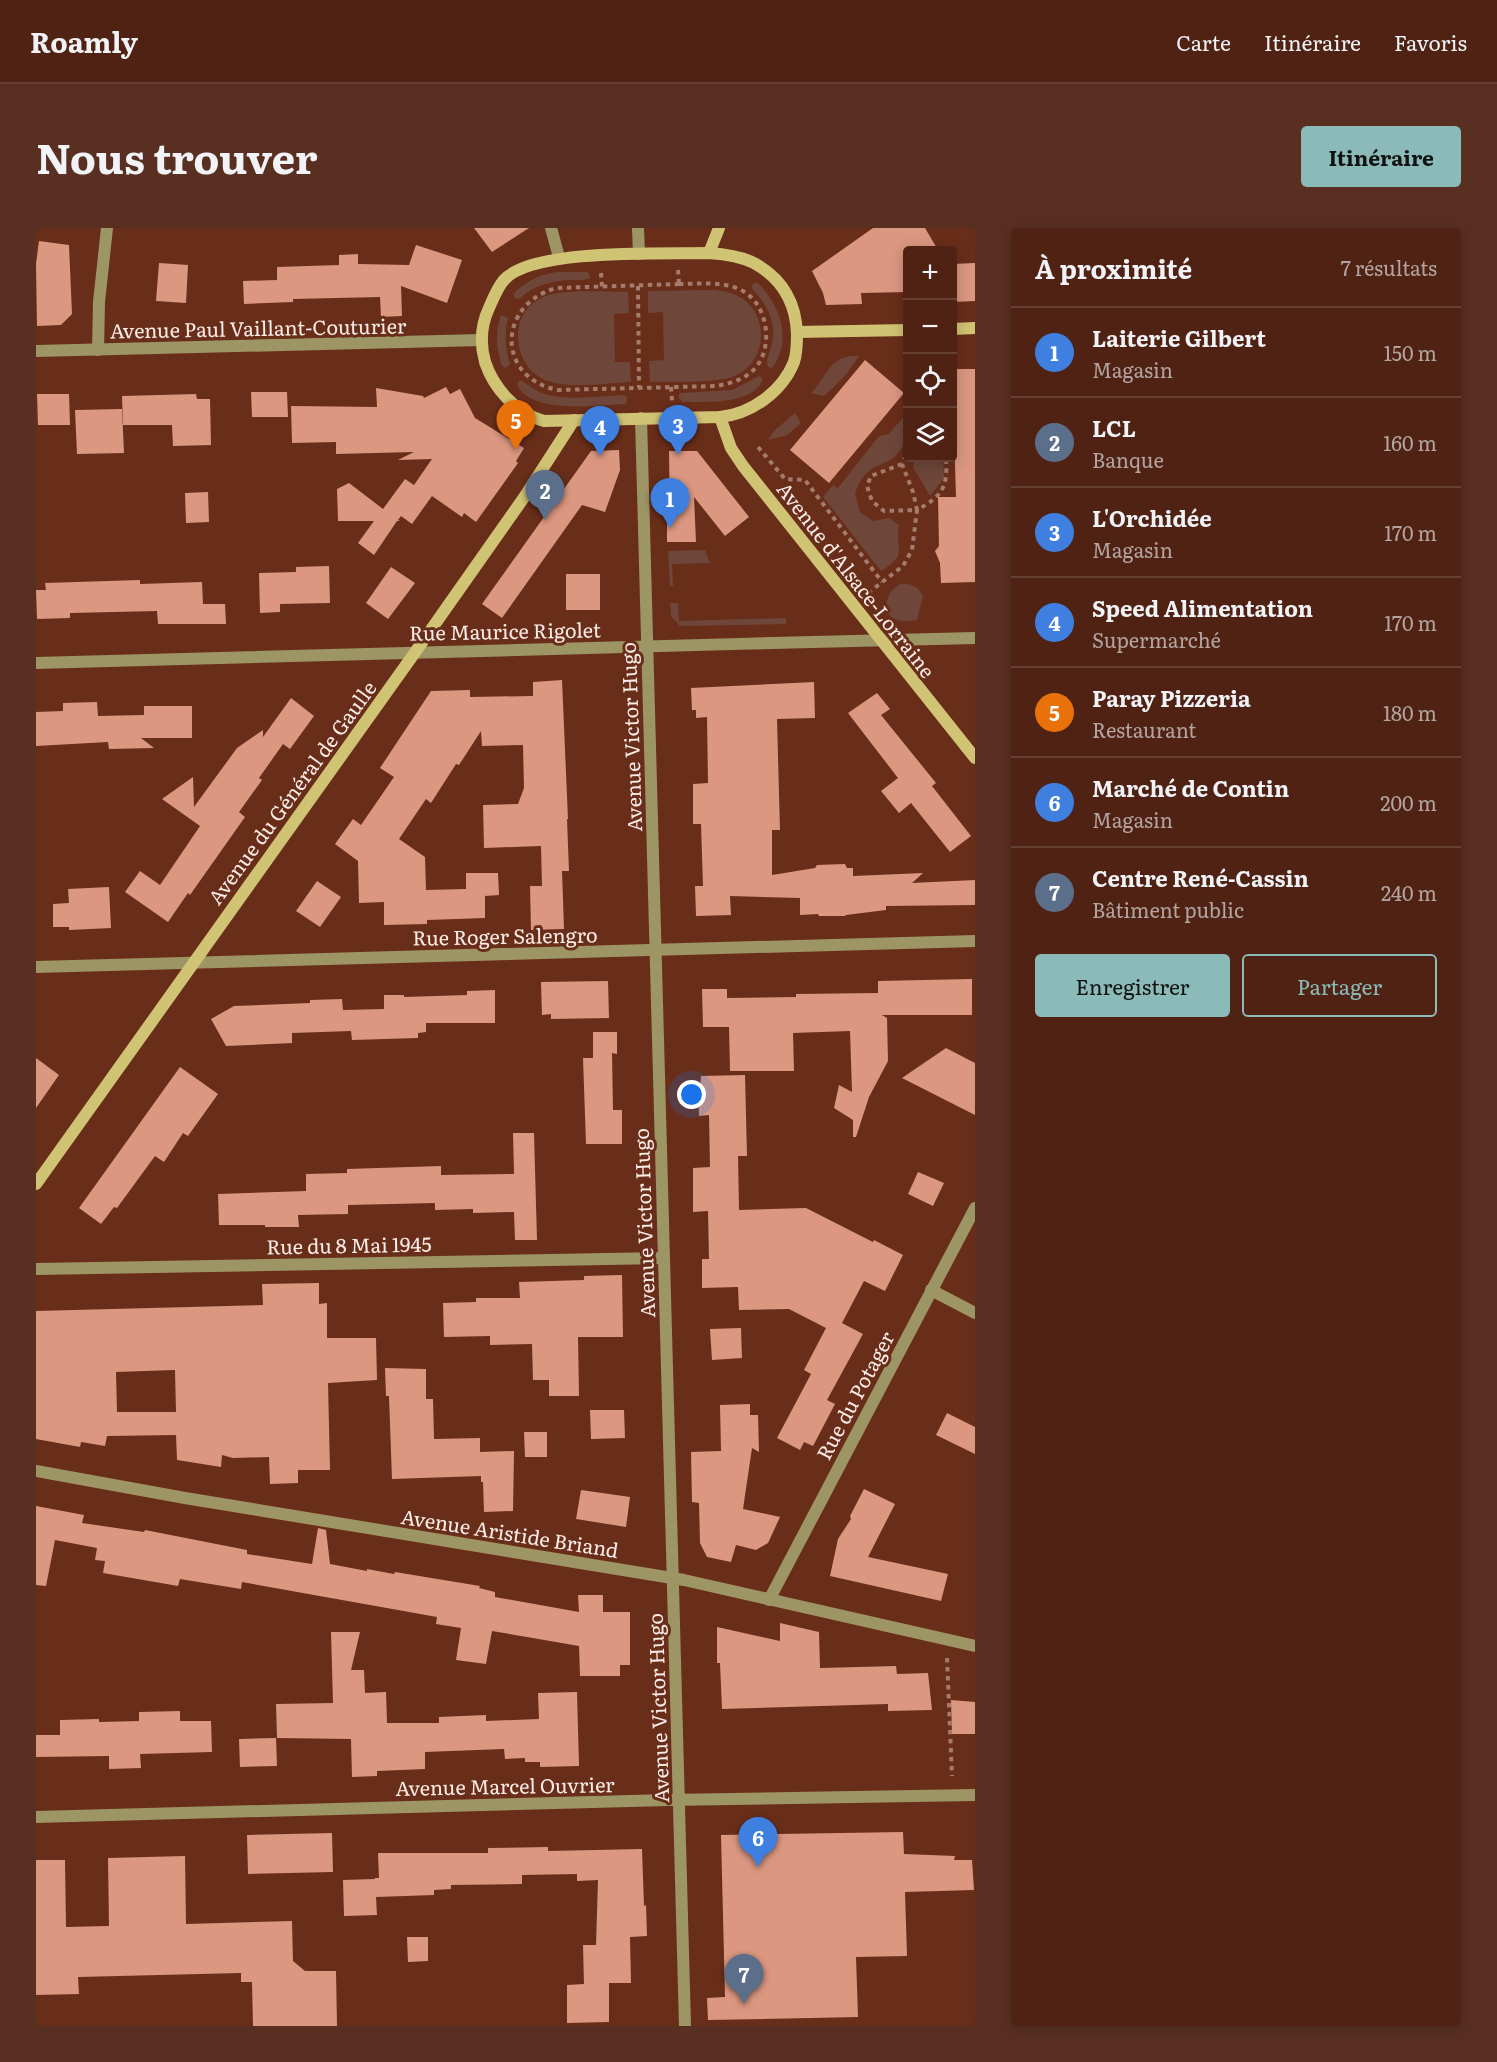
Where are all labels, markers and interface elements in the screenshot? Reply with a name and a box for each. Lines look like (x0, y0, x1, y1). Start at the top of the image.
text: Roamly (30, 20, 138, 62)
text: Carte (1176, 26, 1231, 57)
text: Itinéraire (1264, 26, 1361, 57)
text: Favoris (1394, 26, 1467, 57)
text: Nous trouver (36, 125, 318, 187)
button: Itinéraire (1301, 126, 1461, 187)
map controls (903, 246, 957, 462)
button: + (903, 246, 957, 300)
text: À proximité (1035, 248, 1192, 287)
text: 7 résultats (1341, 252, 1437, 282)
button: − (903, 300, 957, 354)
street label: Avenue Paul Vaillant-Couturier (109, 309, 407, 345)
text: Laiterie Gilbert (1092, 321, 1266, 354)
text: 1 (1050, 337, 1059, 367)
text: 150 m (1384, 337, 1437, 367)
button: locate (903, 354, 957, 408)
text: Magasin (1092, 354, 1173, 384)
pin: 5 (496, 400, 536, 450)
pin: 4 (580, 406, 620, 456)
pin: 3 (658, 406, 698, 455)
button: layers (903, 408, 957, 462)
text: LCL (1092, 411, 1136, 444)
text: 2 (1049, 427, 1060, 457)
text: 160 m (1383, 427, 1437, 457)
text: Banque (1092, 444, 1164, 474)
pin: 2 (526, 470, 564, 520)
street label: Avenue d'Alsace-Lorraine (771, 474, 943, 684)
pin: 1 (650, 478, 690, 528)
text: L'Orchidée (1092, 501, 1212, 534)
text: 3 (1049, 517, 1060, 547)
text: 170 m (1384, 517, 1437, 547)
text: Magasin (1092, 534, 1173, 564)
text: Speed Alimentation (1092, 591, 1313, 624)
text: 4 (1048, 607, 1061, 637)
text: 170 m (1384, 607, 1437, 637)
street label: Rue Maurice Rigolet (409, 613, 601, 647)
text: Supermarché (1092, 624, 1221, 654)
street label: Avenue Victor Hugo (612, 642, 648, 832)
street label: Avenue du Général de Gaulle (199, 674, 383, 910)
text: Paray Pizzeria (1092, 681, 1251, 714)
text: 5 (1049, 697, 1060, 727)
text: 180 m (1383, 697, 1437, 727)
text: Restaurant (1092, 714, 1196, 744)
text: Marché de Contin (1092, 771, 1289, 804)
text: 6 (1049, 787, 1060, 817)
text: 200 m (1380, 787, 1437, 817)
text: Magasin (1092, 804, 1173, 834)
text: Centre René-Cassin (1092, 861, 1309, 894)
text: 7 (1049, 877, 1060, 907)
text: 240 m (1381, 877, 1437, 907)
text: Bâtiment public (1092, 894, 1244, 924)
street label: Rue Roger Salengro (412, 918, 598, 952)
button: Enregistrer (1035, 954, 1230, 1017)
button: Partager (1242, 954, 1437, 1017)
your location (677, 1080, 706, 1109)
street label: Avenue Victor Hugo (625, 1128, 661, 1318)
street label: Rue du 8 Mai 1945 (266, 1228, 432, 1260)
street label: Rue du Potager (807, 1325, 901, 1465)
street label: Avenue Aristide Briand (399, 1500, 621, 1564)
street label: Avenue Victor Hugo (639, 1613, 675, 1803)
street label: Avenue Marcel Ouvrier (395, 1768, 615, 1802)
pin: 6 (738, 1818, 778, 1867)
pin: 7 (724, 1954, 764, 2004)

